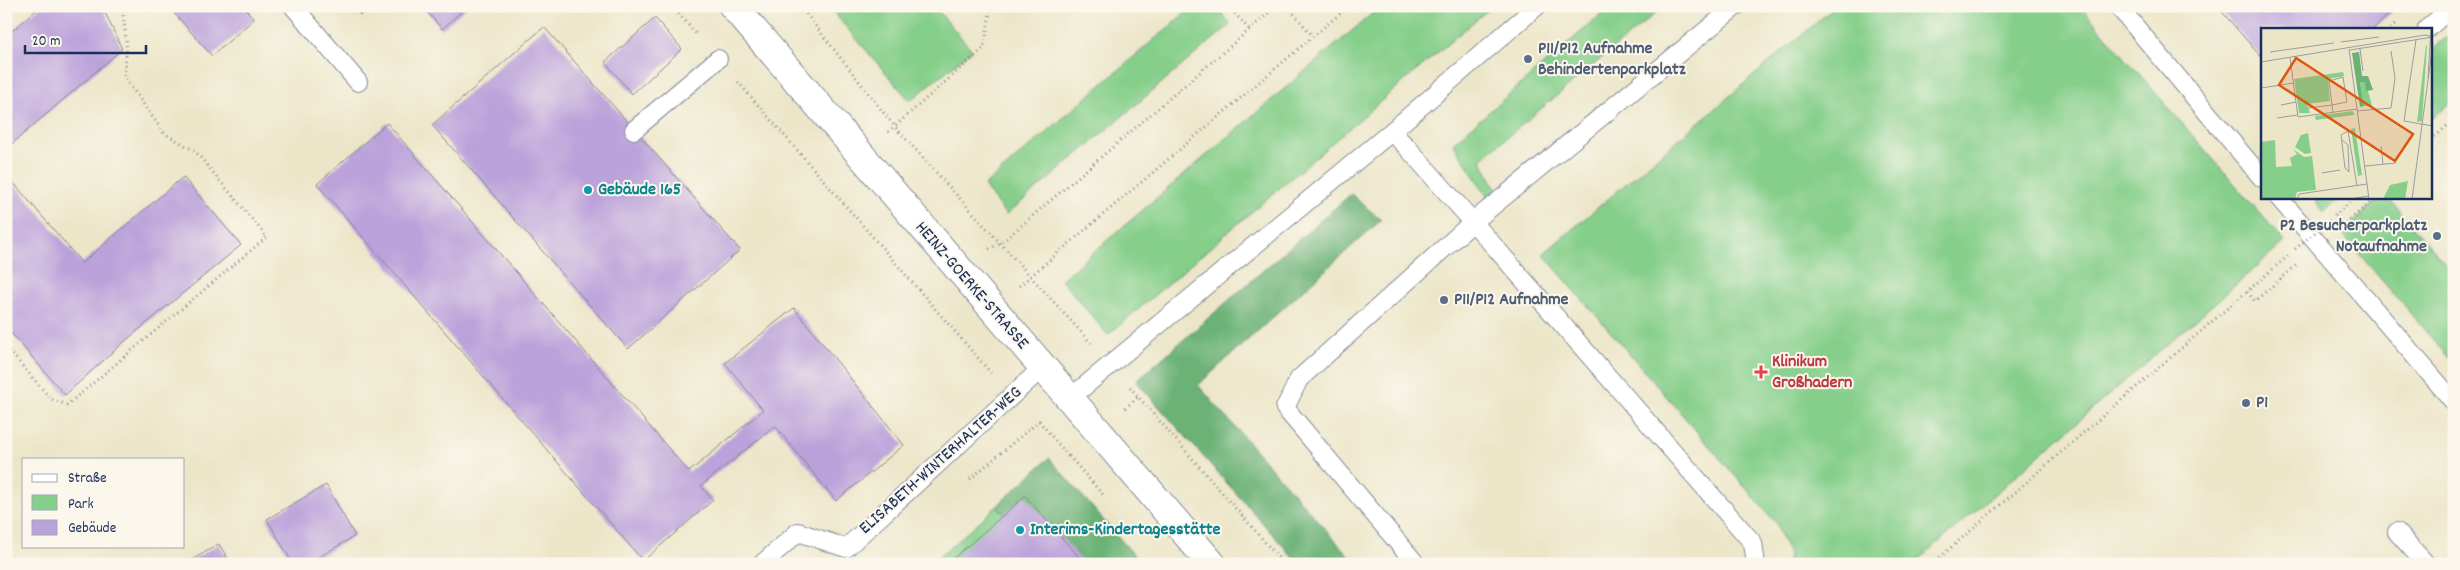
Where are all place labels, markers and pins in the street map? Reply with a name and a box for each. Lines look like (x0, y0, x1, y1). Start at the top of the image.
place label: P11/P12 Aufnahme Behindertenparkplatz (1538, 37, 1686, 83)
marker: P11/P12 Aufnahme Behindertenparkplatz (1522, 53, 1534, 65)
place label: Gebäude 165 (598, 178, 681, 203)
marker: Gebäude 165 (582, 184, 594, 196)
place label: P2 Besucherparkplatz Notaufnahme (2280, 214, 2427, 260)
marker: P2 Besucherparkplatz Notaufnahme (2431, 230, 2443, 242)
place label: P11/P12 Aufnahme (1454, 288, 1569, 313)
marker: P11/P12 Aufnahme (1438, 294, 1450, 306)
place label: Klinikum Großhadern (1772, 350, 1852, 396)
marker: Klinikum Großhadern (1754, 365, 1768, 379)
place label: P1 (2256, 391, 2268, 416)
marker: P1 (2240, 397, 2252, 409)
place label: Interims-Kindertagesstätte (1030, 518, 1220, 543)
marker: Interims-Kindertagesstätte (1014, 524, 1026, 536)

